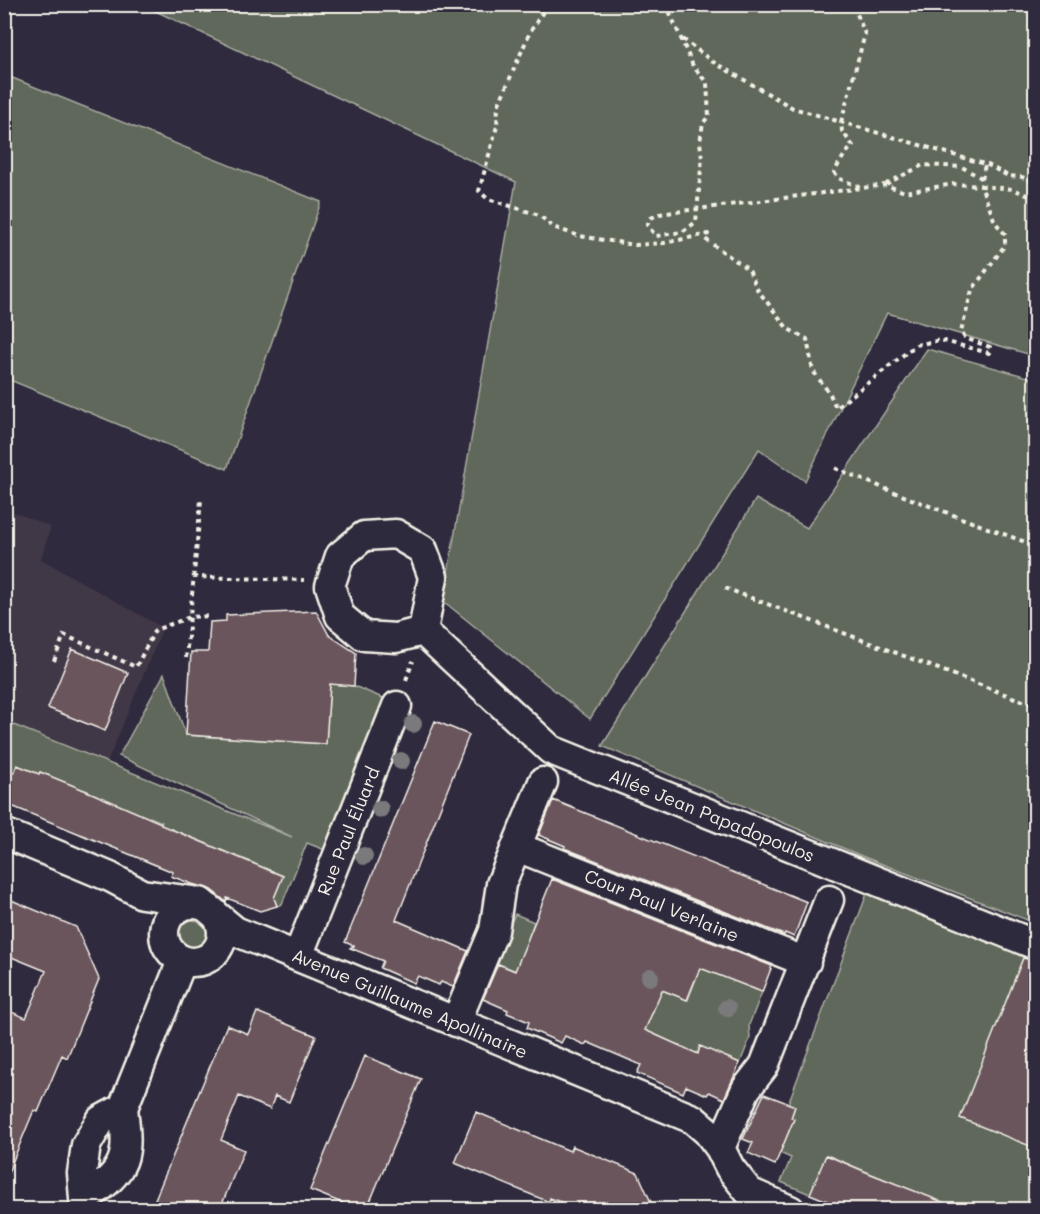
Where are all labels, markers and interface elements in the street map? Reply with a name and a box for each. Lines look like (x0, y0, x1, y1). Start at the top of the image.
street label: Rue Paul Éluard (311, 763, 385, 899)
street label: Allée Jean Papadopoulos (606, 763, 818, 867)
street label: Cour Paul Verlaine (581, 863, 743, 947)
street label: Avenue Guillaume Apollinaire (289, 942, 531, 1064)

